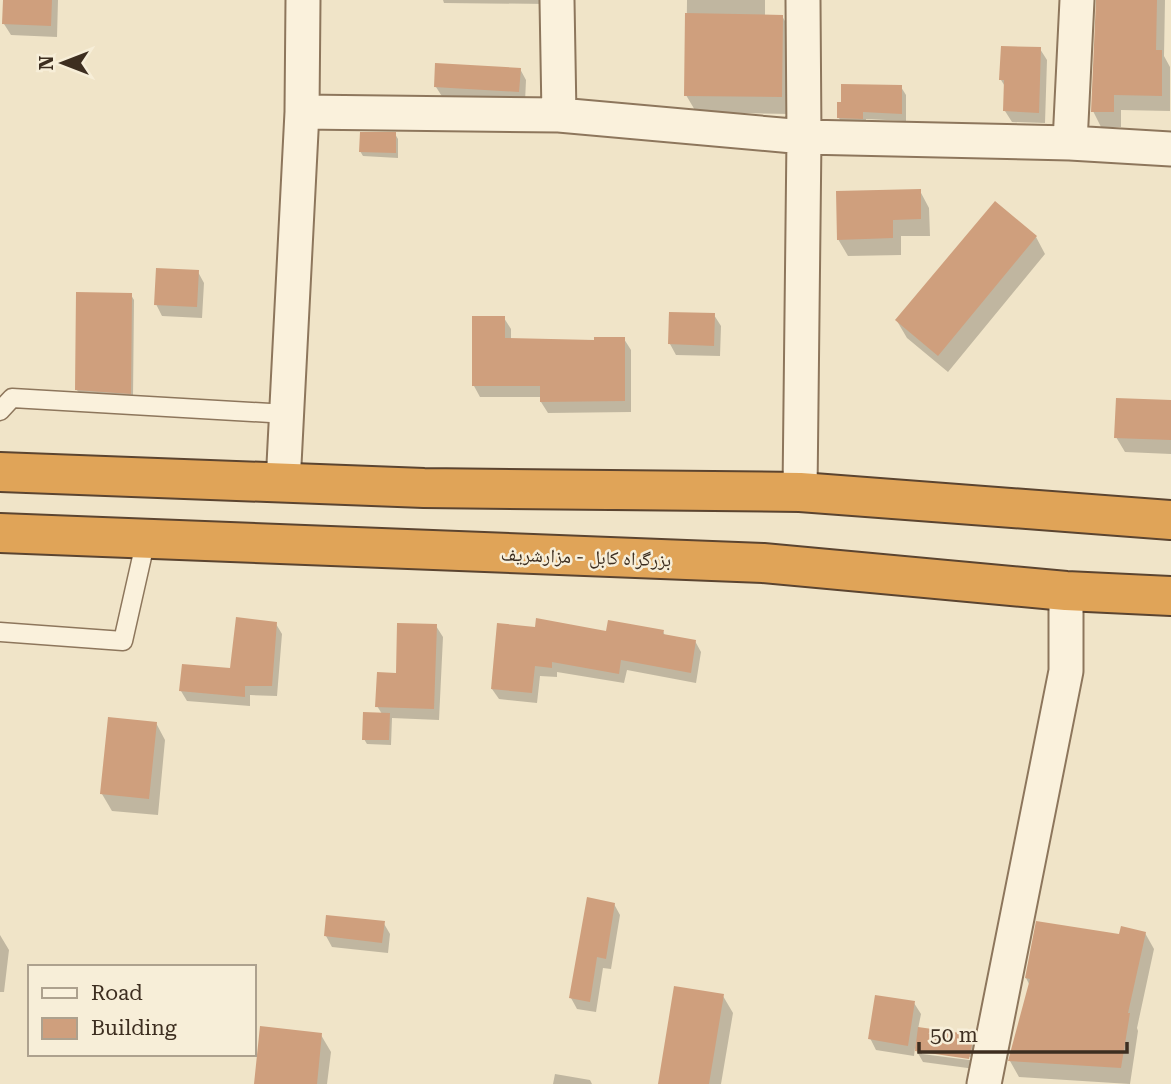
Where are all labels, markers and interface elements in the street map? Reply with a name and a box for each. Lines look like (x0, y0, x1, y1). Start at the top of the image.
north arrow (28, 28, 98, 98)
text: N (35, 55, 58, 70)
street label: بزرگراه کابل - مزارشریف (500, 543, 672, 571)
legend (28, 965, 256, 1056)
text: Road (91, 981, 143, 1005)
scale bar (919, 1010, 1127, 1054)
text: Building (91, 1016, 177, 1040)
text: 50 m (930, 1023, 978, 1047)

